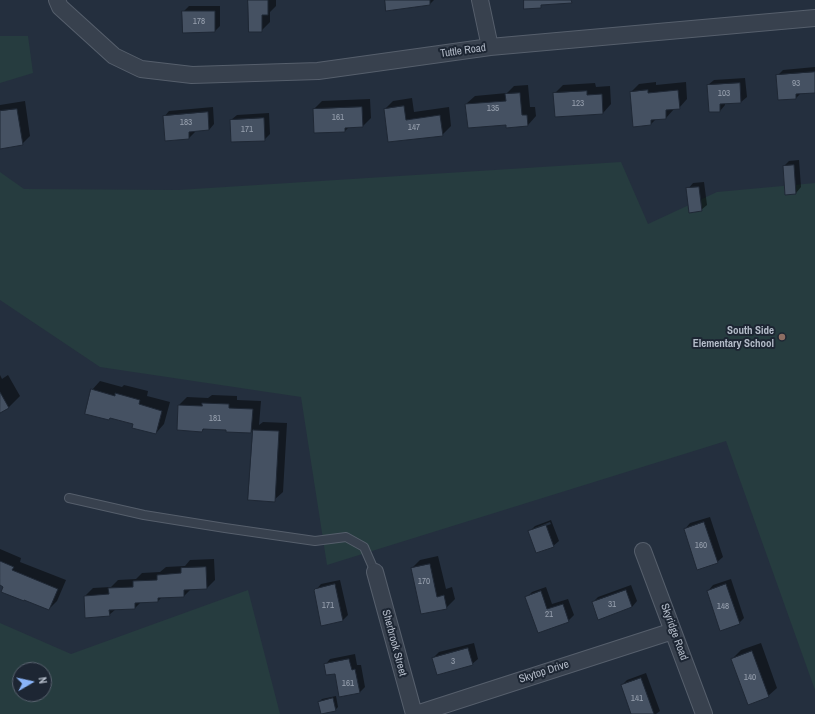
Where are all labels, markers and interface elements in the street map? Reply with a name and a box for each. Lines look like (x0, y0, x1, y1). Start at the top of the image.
house number: 178 (193, 17, 205, 27)
street label: Tuttle Road (439, 41, 487, 61)
house number: 93 (792, 79, 800, 89)
house number: 103 (718, 89, 730, 99)
house number: 123 (572, 99, 584, 109)
house number: 135 (487, 104, 499, 114)
house number: 161 (332, 113, 344, 123)
house number: 183 (180, 118, 192, 128)
house number: 147 (408, 123, 420, 133)
house number: 171 (241, 125, 253, 135)
place label: South Side Elementary School (693, 324, 774, 350)
marker: South Side Elementary School (777, 332, 787, 342)
house number: 181 (209, 414, 221, 424)
house number: 160 (695, 541, 707, 551)
house number: 170 (418, 577, 430, 587)
house number: 31 (608, 600, 616, 610)
house number: 171 (322, 601, 334, 611)
street label: Skyridge Road (658, 602, 690, 662)
house number: 148 (717, 602, 729, 612)
street label: Sherbrook Street (379, 608, 409, 678)
house number: 21 (545, 610, 553, 620)
house number: 3 (451, 657, 455, 667)
street label: Skytop Drive (517, 658, 571, 686)
north arrow (12, 662, 52, 702)
house number: 140 (744, 673, 756, 683)
text: N (35, 676, 50, 685)
house number: 161 (342, 679, 354, 689)
house number: 141 (631, 694, 643, 704)

